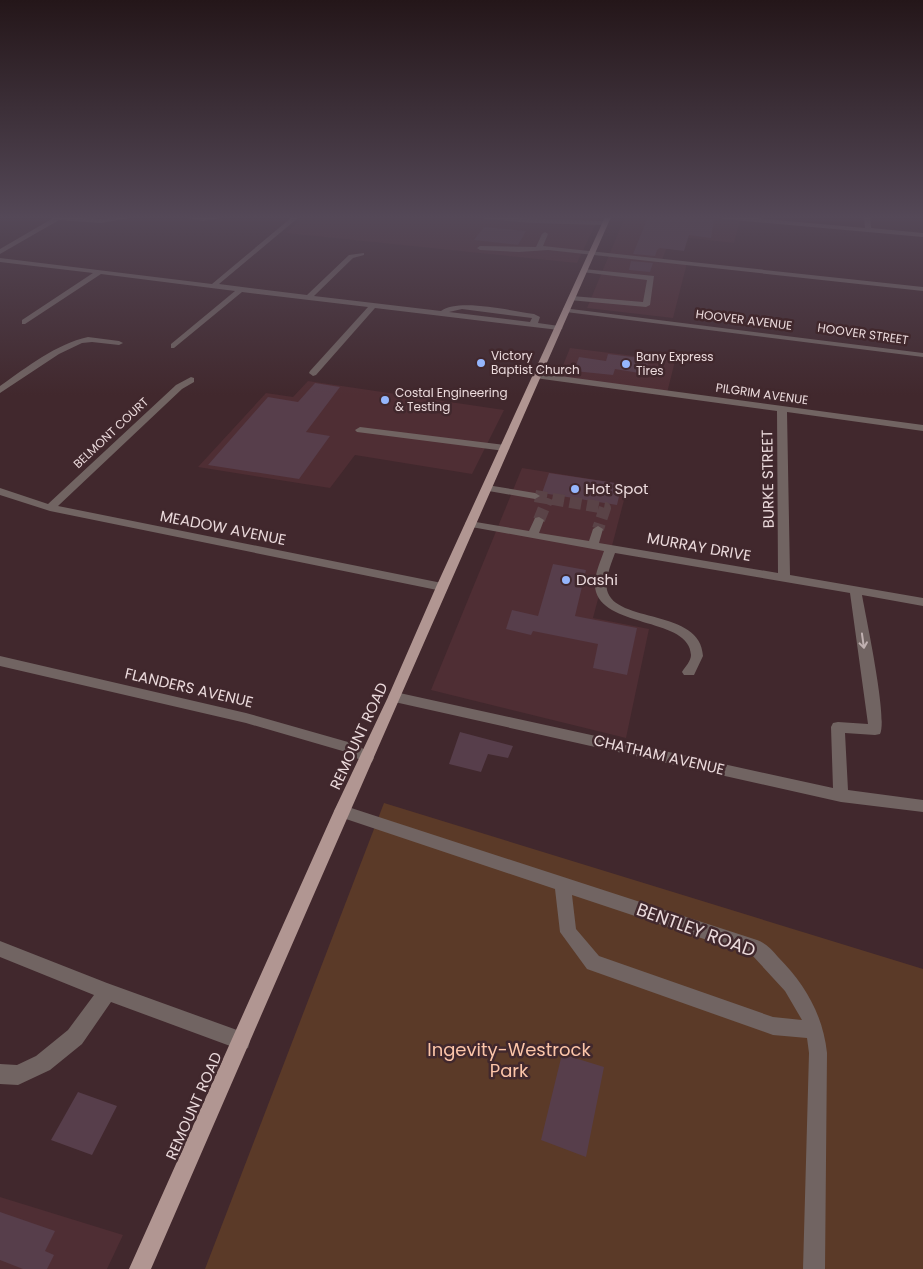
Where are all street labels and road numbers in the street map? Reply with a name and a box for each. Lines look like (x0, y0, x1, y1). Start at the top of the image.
street label: HOOVER AVENUE (695, 305, 793, 334)
street label: HOOVER STREET (817, 319, 910, 348)
street label: PILGRIM AVENUE (715, 379, 809, 408)
street label: BELMONT COURT (69, 393, 152, 472)
street label: BURKE STREET (756, 429, 779, 529)
street label: MEADOW AVENUE (158, 505, 288, 550)
street label: MURRAY DRIVE (645, 527, 753, 566)
street label: FLANDERS AVENUE (123, 663, 255, 713)
street label: REMOUNT ROAD (325, 679, 393, 793)
street label: CHATHAM AVENUE (592, 729, 727, 780)
street label: BENTLEY ROAD (633, 896, 759, 963)
street label: REMOUNT ROAD (160, 1049, 227, 1163)

